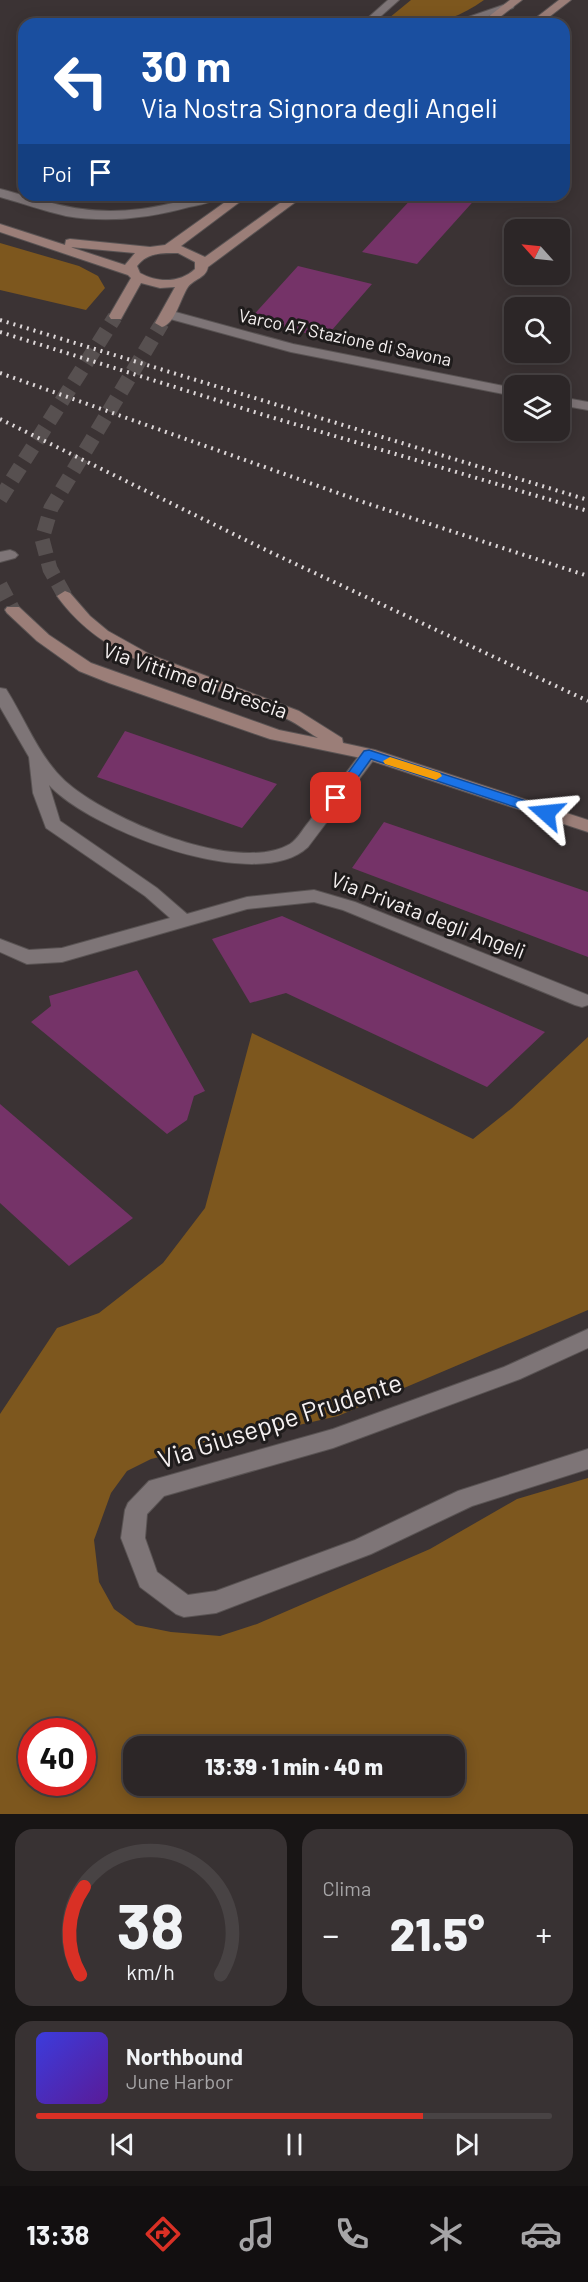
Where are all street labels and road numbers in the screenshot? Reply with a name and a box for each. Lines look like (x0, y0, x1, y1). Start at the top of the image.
street label: Varco A7 Stazione di Savona (237, 304, 454, 370)
street label: Via Vittime di Brescia (100, 636, 291, 723)
street label: Via Privata degli Angeli (328, 866, 529, 963)
street label: Via Giuseppe Prudente (154, 1365, 405, 1474)

